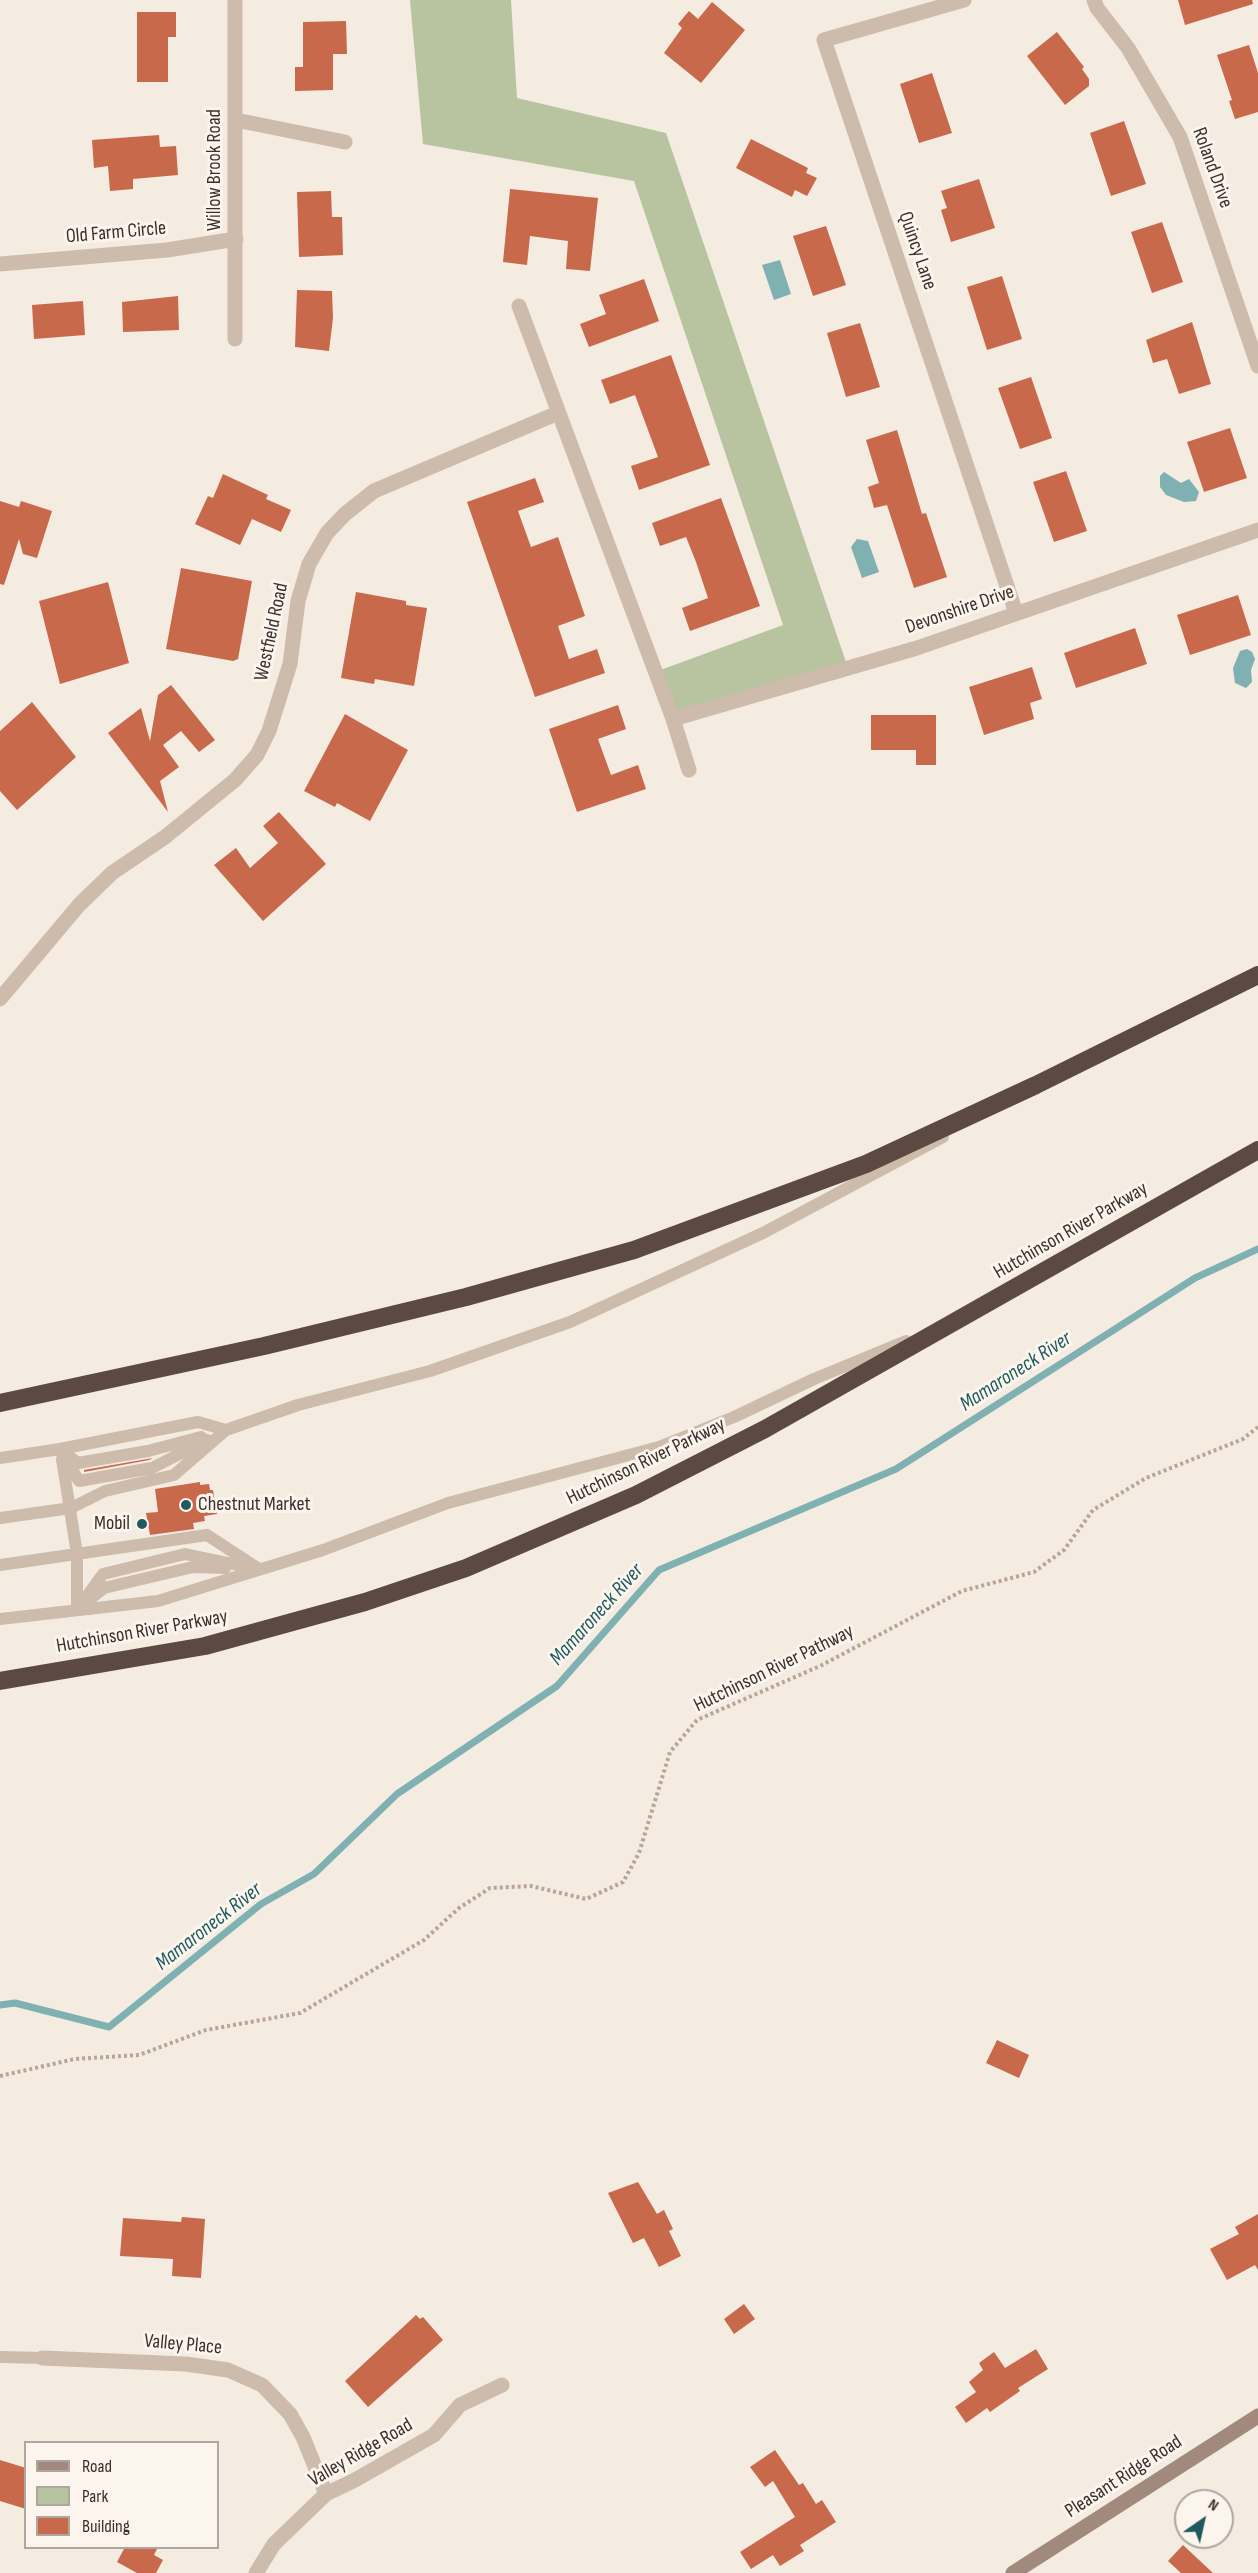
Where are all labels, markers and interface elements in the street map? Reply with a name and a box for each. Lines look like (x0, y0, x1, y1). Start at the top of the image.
street label: Willow Brook Road (203, 109, 227, 231)
street label: Roland Drive (1186, 125, 1238, 211)
street label: Quincy Lane (892, 209, 942, 293)
street label: Old Farm Circle (65, 217, 167, 249)
street label: Devonshire Drive (903, 580, 1017, 640)
street label: Westfield Road (250, 581, 294, 683)
street label: Hutchinson River Parkway (990, 1177, 1152, 1285)
water label: Mamaroneck River (955, 1327, 1077, 1417)
street label: Hutchinson River Parkway (563, 1413, 729, 1511)
place label: Chestnut Market (198, 1493, 310, 1517)
marker: Chestnut Market (179, 1498, 193, 1512)
place label: Mobil (94, 1512, 130, 1536)
marker: Mobil (135, 1517, 149, 1531)
water label: Mamaroneck River (545, 1559, 649, 1671)
street label: Hutchinson River Parkway (54, 1605, 230, 1659)
street label: Hutchinson River Pathway (690, 1620, 858, 1718)
water label: Mamaroneck River (151, 1878, 267, 1976)
street label: Valley Place (143, 2330, 223, 2360)
street label: Valley Ridge Road (305, 2414, 417, 2492)
street label: Pleasant Ridge Road (1061, 2430, 1187, 2524)
legend (24, 2441, 219, 2549)
text: Road (82, 2456, 112, 2477)
text: Park (82, 2486, 108, 2507)
north arrow (1174, 2489, 1234, 2549)
text: N (1204, 2495, 1222, 2516)
text: Building (82, 2516, 130, 2537)

